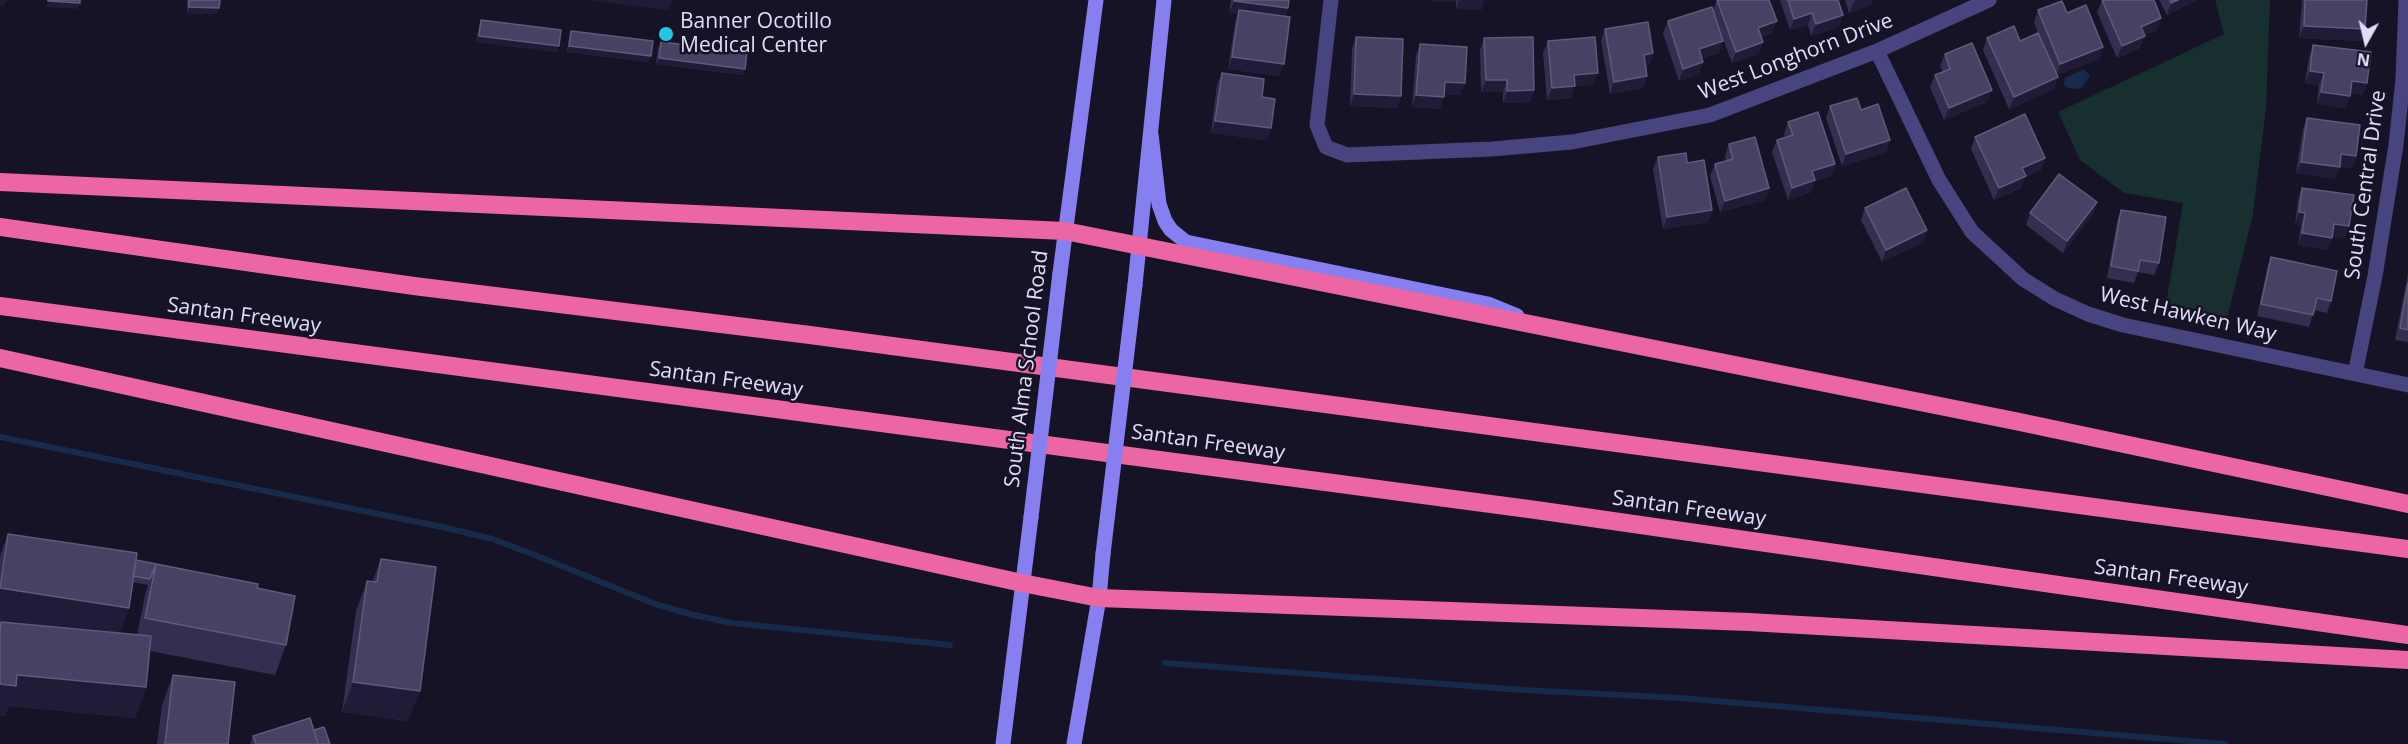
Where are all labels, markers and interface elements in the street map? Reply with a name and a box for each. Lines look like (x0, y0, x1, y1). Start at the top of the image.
street label: West Longhorn Drive (1695, 8, 1897, 106)
place label: Banner Ocotillo Medical Center (680, 9, 832, 59)
north arrow (2336, 12, 2396, 72)
marker: Banner Ocotillo Medical Center (657, 25, 675, 43)
text: N (2356, 48, 2371, 72)
street label: South Central Drive (2340, 89, 2392, 281)
street label: South Alma School Road (1000, 249, 1054, 489)
street label: West Hawken Way (2097, 282, 2279, 348)
street label: Santan Freeway (165, 293, 323, 339)
street label: Santan Freeway (647, 357, 805, 403)
street label: Santan Freeway (1129, 420, 1287, 466)
street label: Santan Freeway (1610, 486, 1768, 532)
street label: Santan Freeway (2092, 555, 2250, 601)

